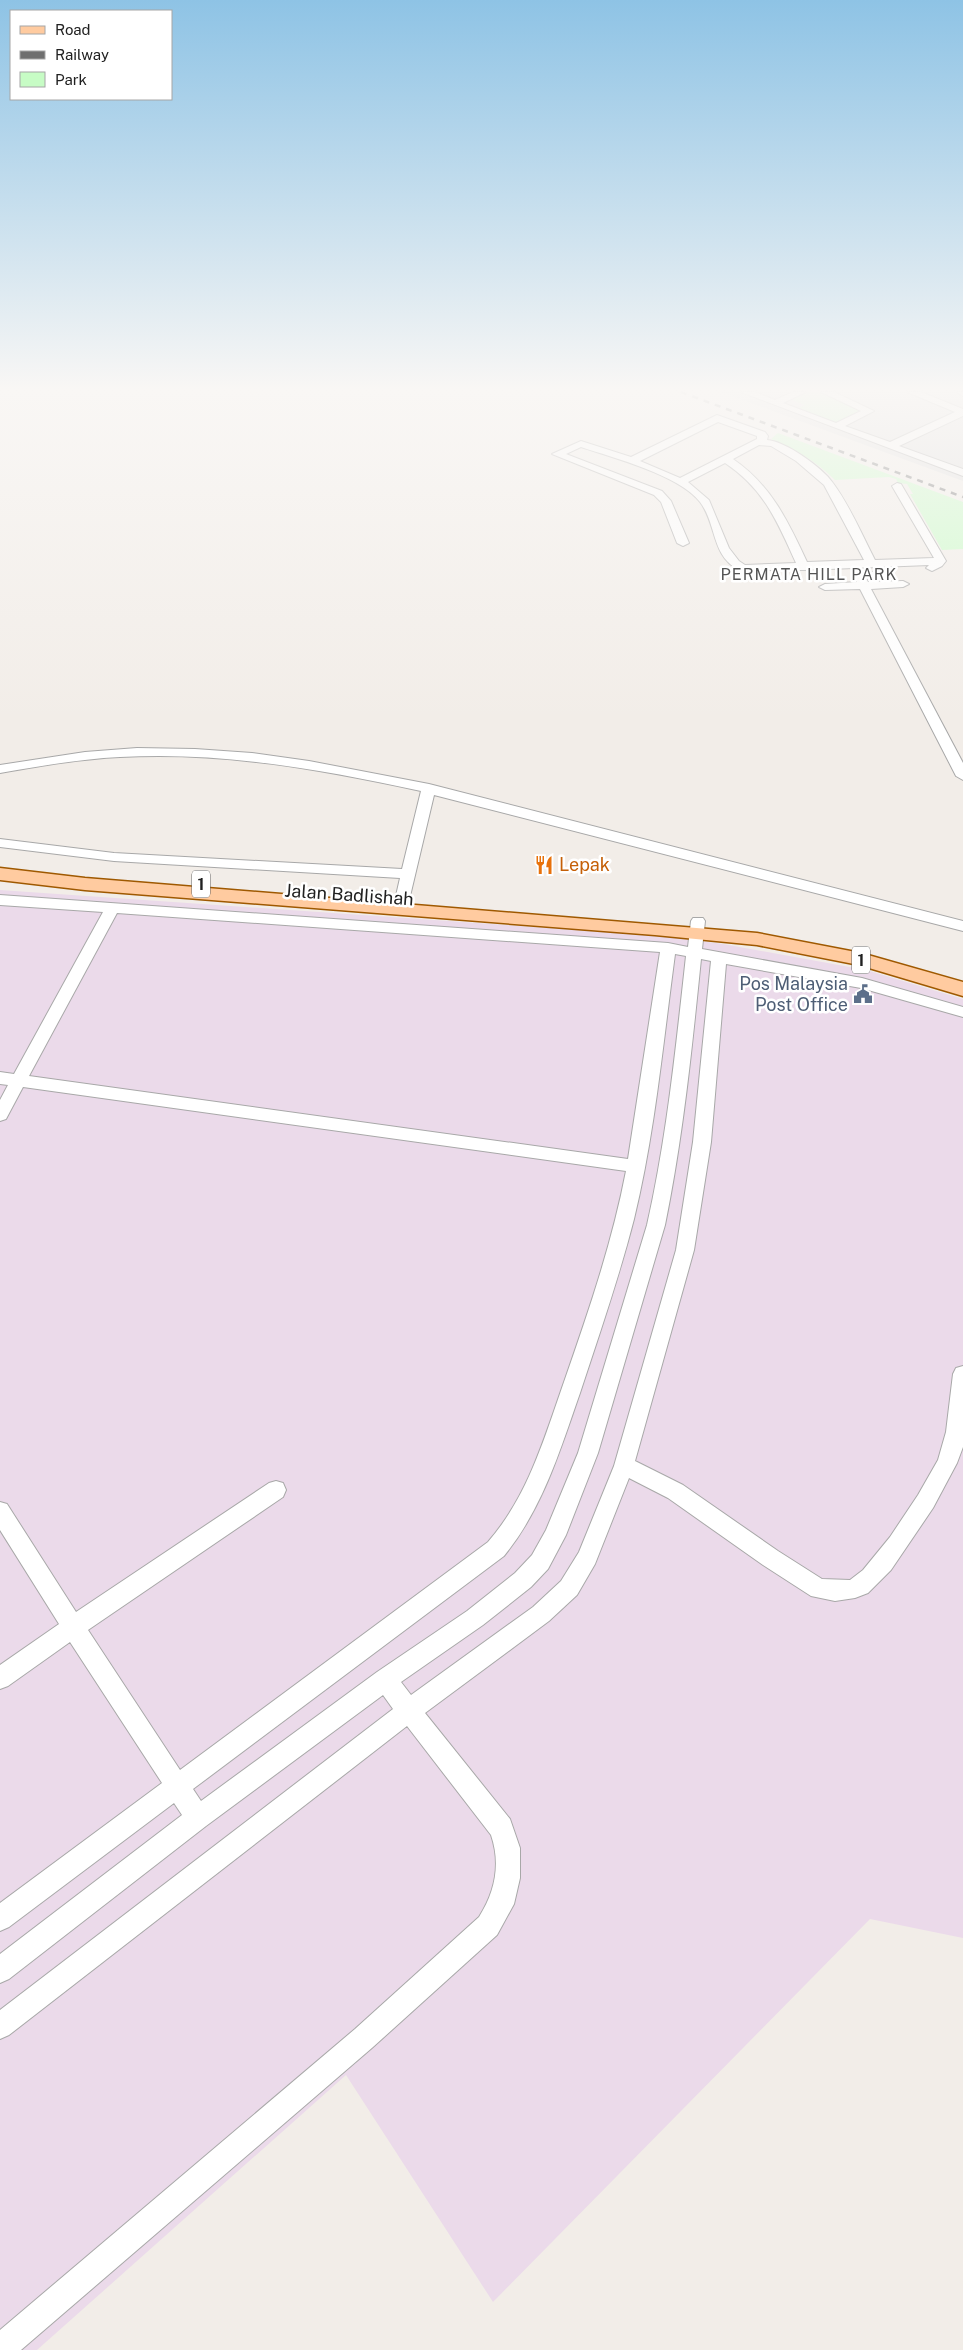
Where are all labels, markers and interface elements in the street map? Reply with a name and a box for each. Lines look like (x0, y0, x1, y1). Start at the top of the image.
legend (10, 10, 172, 100)
text: Road (55, 21, 91, 38)
text: Railway (55, 46, 109, 63)
text: Park (55, 71, 87, 88)
district label: PERMATA HILL PARK (721, 565, 897, 584)
restaurant icon: Lepak (533, 854, 555, 876)
place label: Lepak (559, 854, 610, 875)
road number: 1 (192, 871, 210, 898)
street label: Jalan Badlishah (284, 880, 414, 909)
road number: 1 (852, 946, 870, 974)
place label: Pos Malaysia Post Office (739, 973, 848, 1015)
public building icon: Pos Malaysia Post Office (852, 983, 874, 1005)

